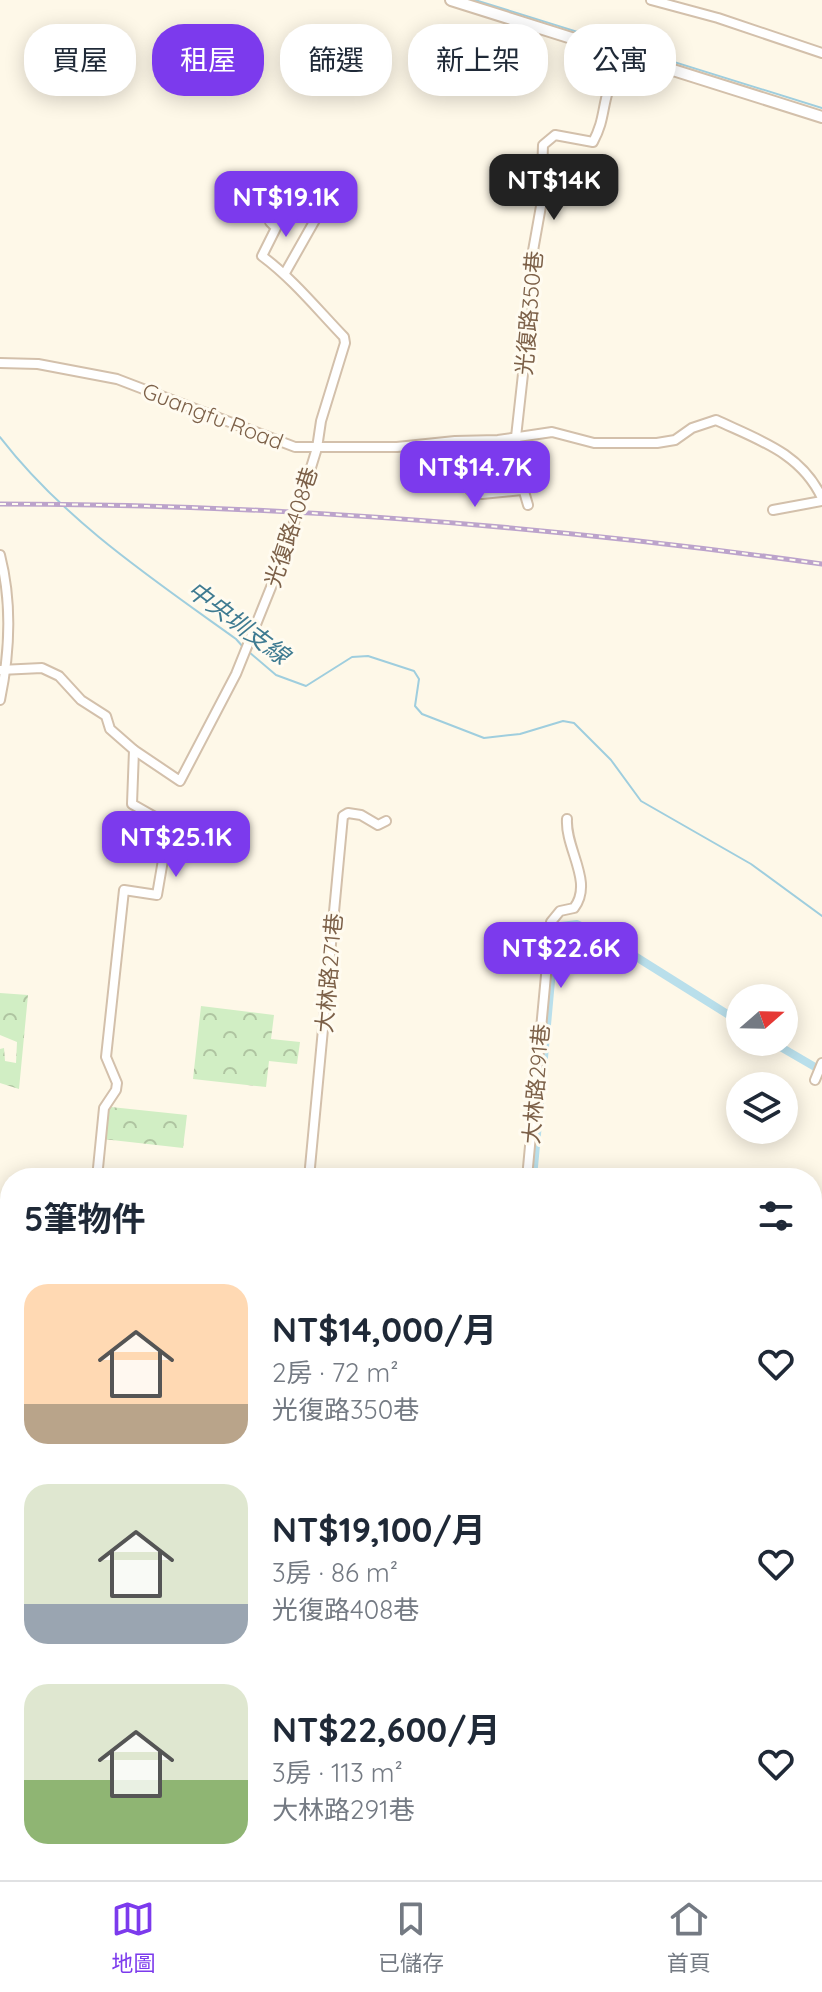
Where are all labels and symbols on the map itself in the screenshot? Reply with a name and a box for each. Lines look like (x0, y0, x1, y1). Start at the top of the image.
pin: NT$14K (489, 154, 619, 222)
pin: NT$19.1K (203, 171, 369, 239)
street label: 光復路350巷 (510, 250, 548, 376)
street label: Guangfu Road (139, 376, 287, 456)
pin: NT$14.7K (392, 441, 558, 509)
street label: 光復路408巷 (258, 463, 324, 591)
water label: 中央圳支線 (182, 574, 298, 672)
pin: NT$25.1K (93, 811, 259, 879)
street label: 大林路271巷 (310, 912, 348, 1034)
pin: NT$22.6K (478, 922, 644, 990)
north arrow (726, 984, 798, 1056)
street label: 大林路291巷 (517, 1023, 555, 1145)

